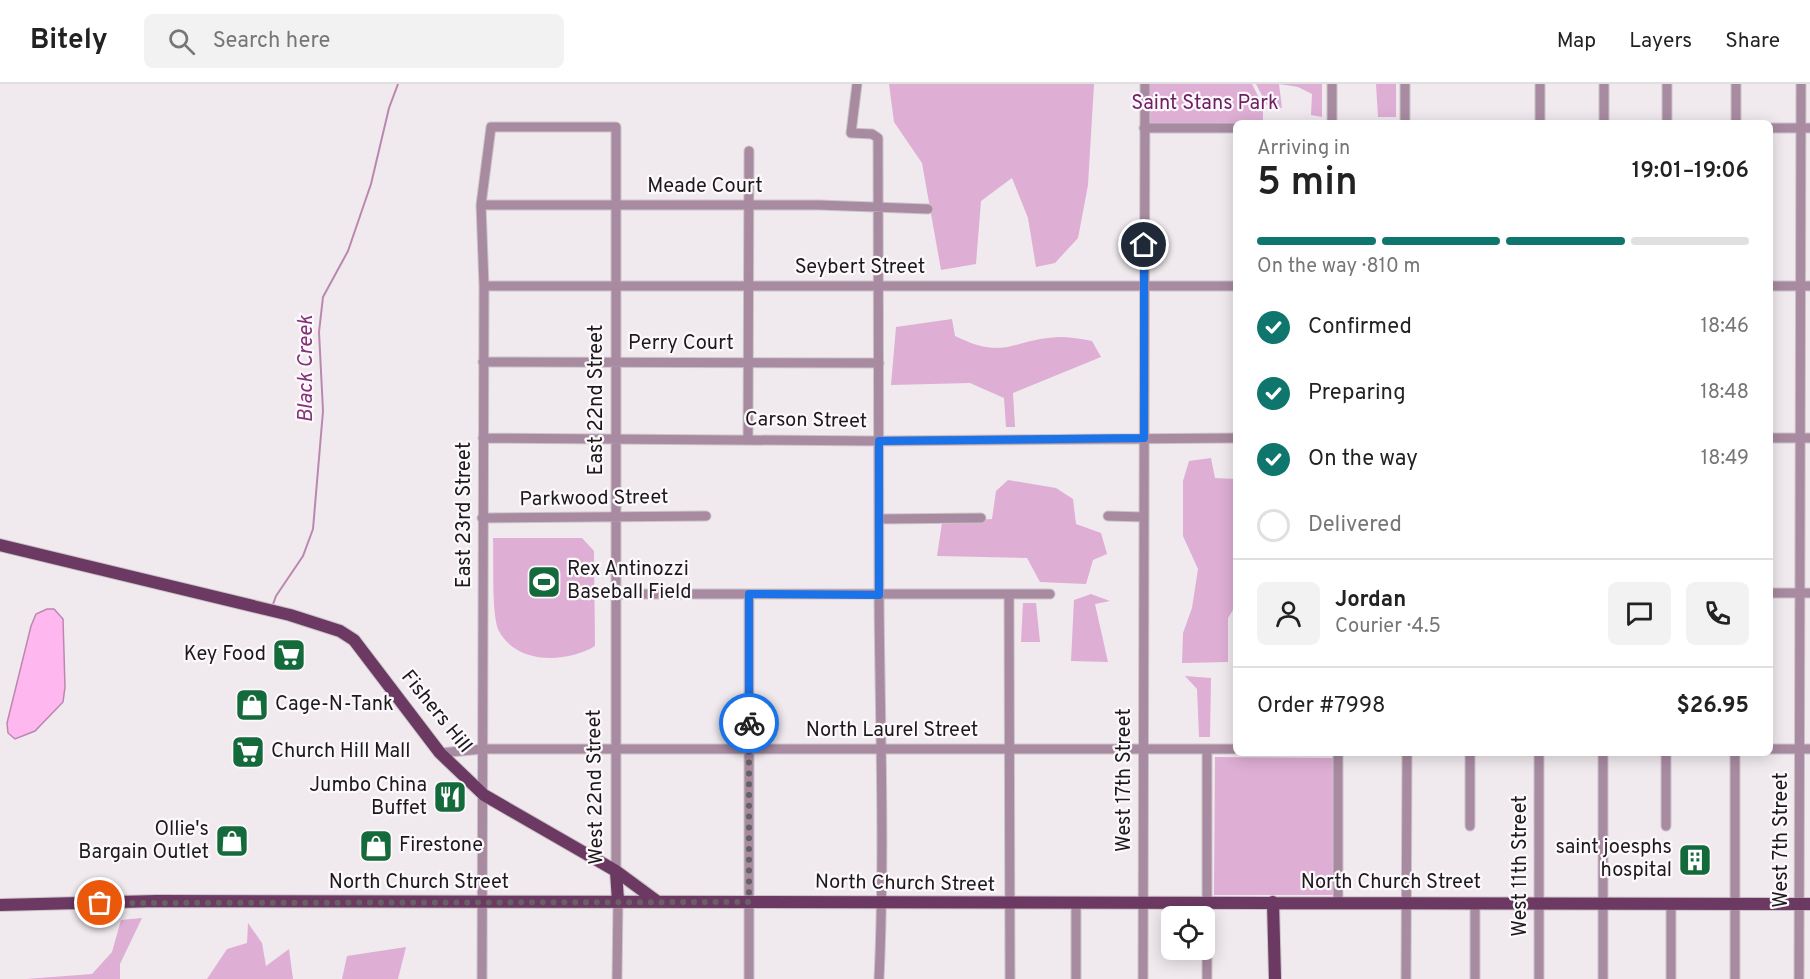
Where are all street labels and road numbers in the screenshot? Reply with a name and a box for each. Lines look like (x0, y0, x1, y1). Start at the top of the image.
street label: Meade Court (647, 174, 763, 200)
street label: Seybert Street (795, 255, 925, 281)
street label: East 22nd Street (584, 325, 610, 475)
street label: Perry Court (628, 331, 734, 357)
street label: Carson Street (745, 407, 867, 435)
street label: East 23rd Street (452, 442, 478, 588)
street label: Parkwood Street (519, 485, 669, 513)
street label: Fishers Hill (395, 665, 477, 759)
street label: West 17th Street (1112, 708, 1138, 852)
street label: West 22nd Street (582, 709, 610, 865)
street label: North Laurel Street (806, 718, 978, 744)
street label: West 7th Street (1769, 772, 1795, 908)
street label: West 11th Street (1508, 795, 1534, 937)
street label: North Church Street (815, 869, 995, 899)
street label: North Church Street (329, 870, 509, 896)
street label: North Church Street (1301, 870, 1481, 896)

